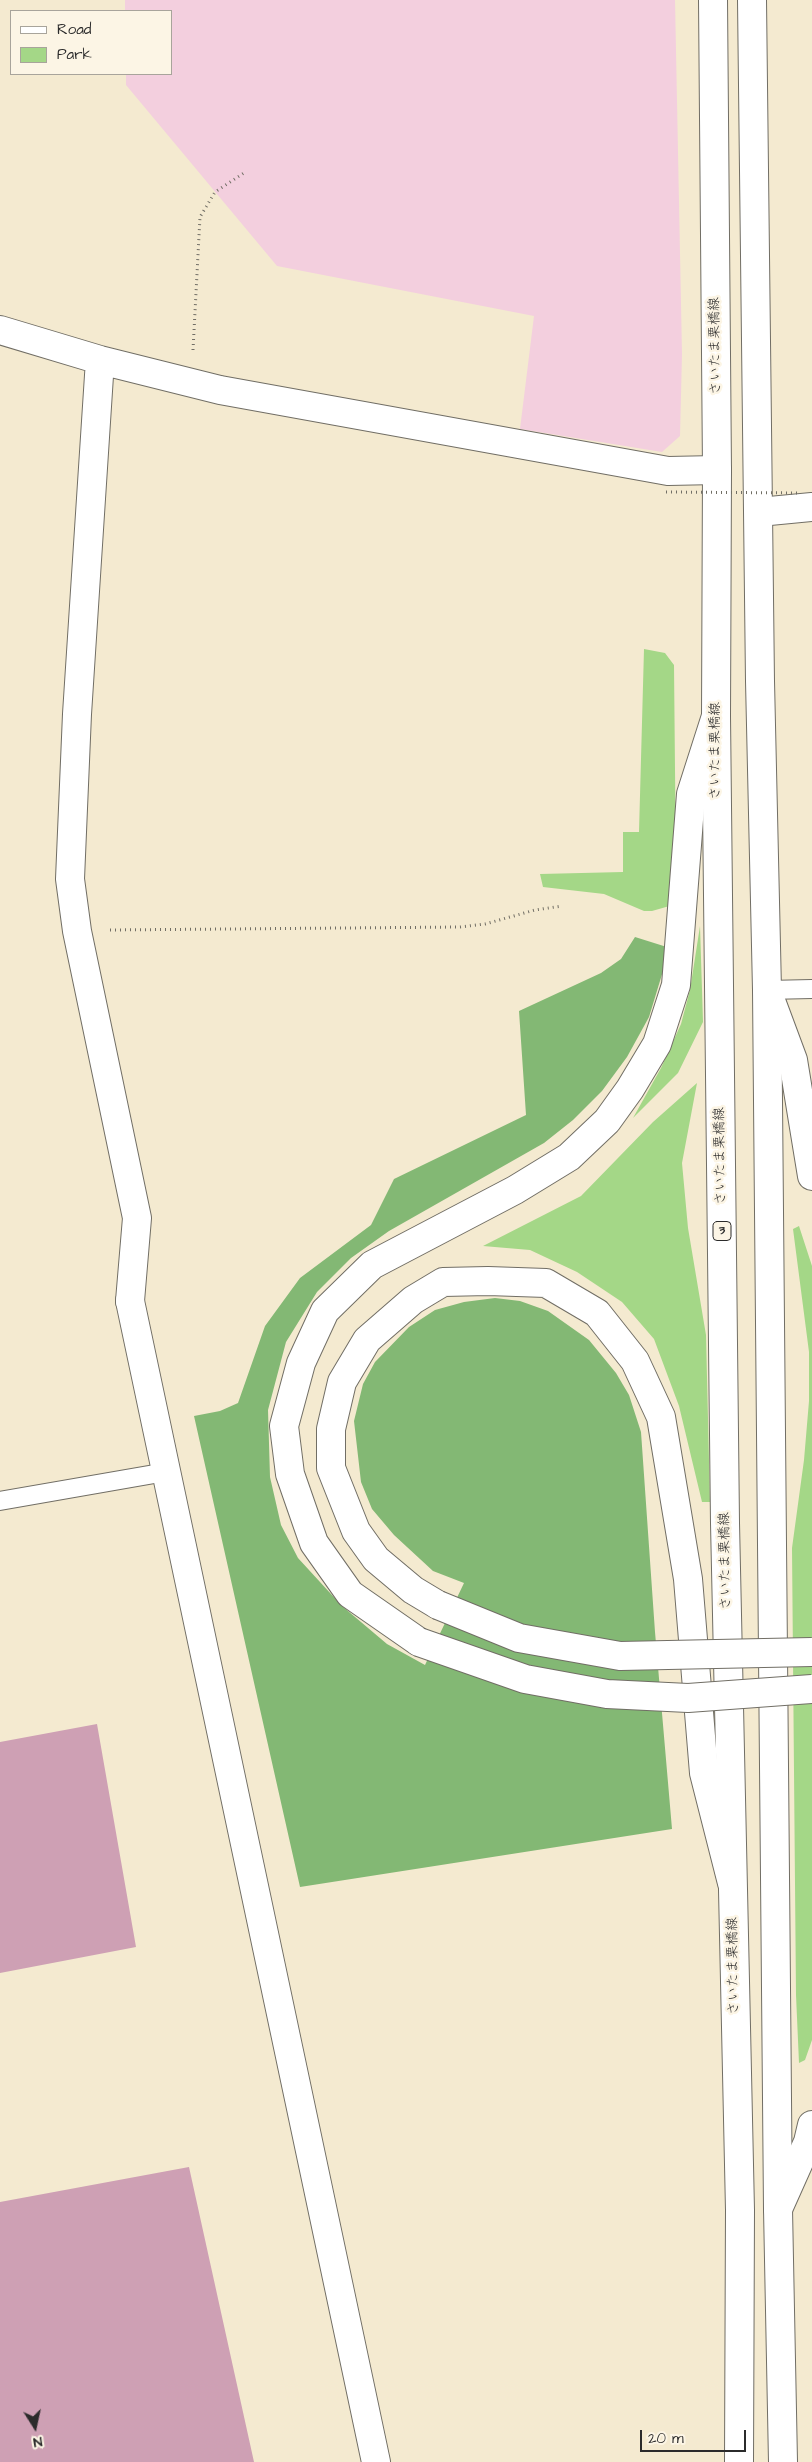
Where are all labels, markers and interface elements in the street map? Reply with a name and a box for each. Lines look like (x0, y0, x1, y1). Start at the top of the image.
legend (10, 10, 172, 75)
text: Road (57, 19, 91, 40)
text: Park (57, 44, 92, 65)
street label: さいたま栗橋線 (707, 297, 725, 395)
street label: さいたま栗橋線 (708, 702, 724, 800)
street label: さいたま栗橋線 (712, 1107, 730, 1205)
road number: 3 (713, 1222, 731, 1240)
street label: さいたま栗橋線 (717, 1512, 735, 1610)
street label: さいたま栗橋線 (725, 1917, 743, 2015)
north arrow (10, 2402, 60, 2452)
scale bar (642, 2420, 748, 2452)
text: 20 m (648, 2428, 684, 2449)
text: N (32, 2431, 44, 2452)

